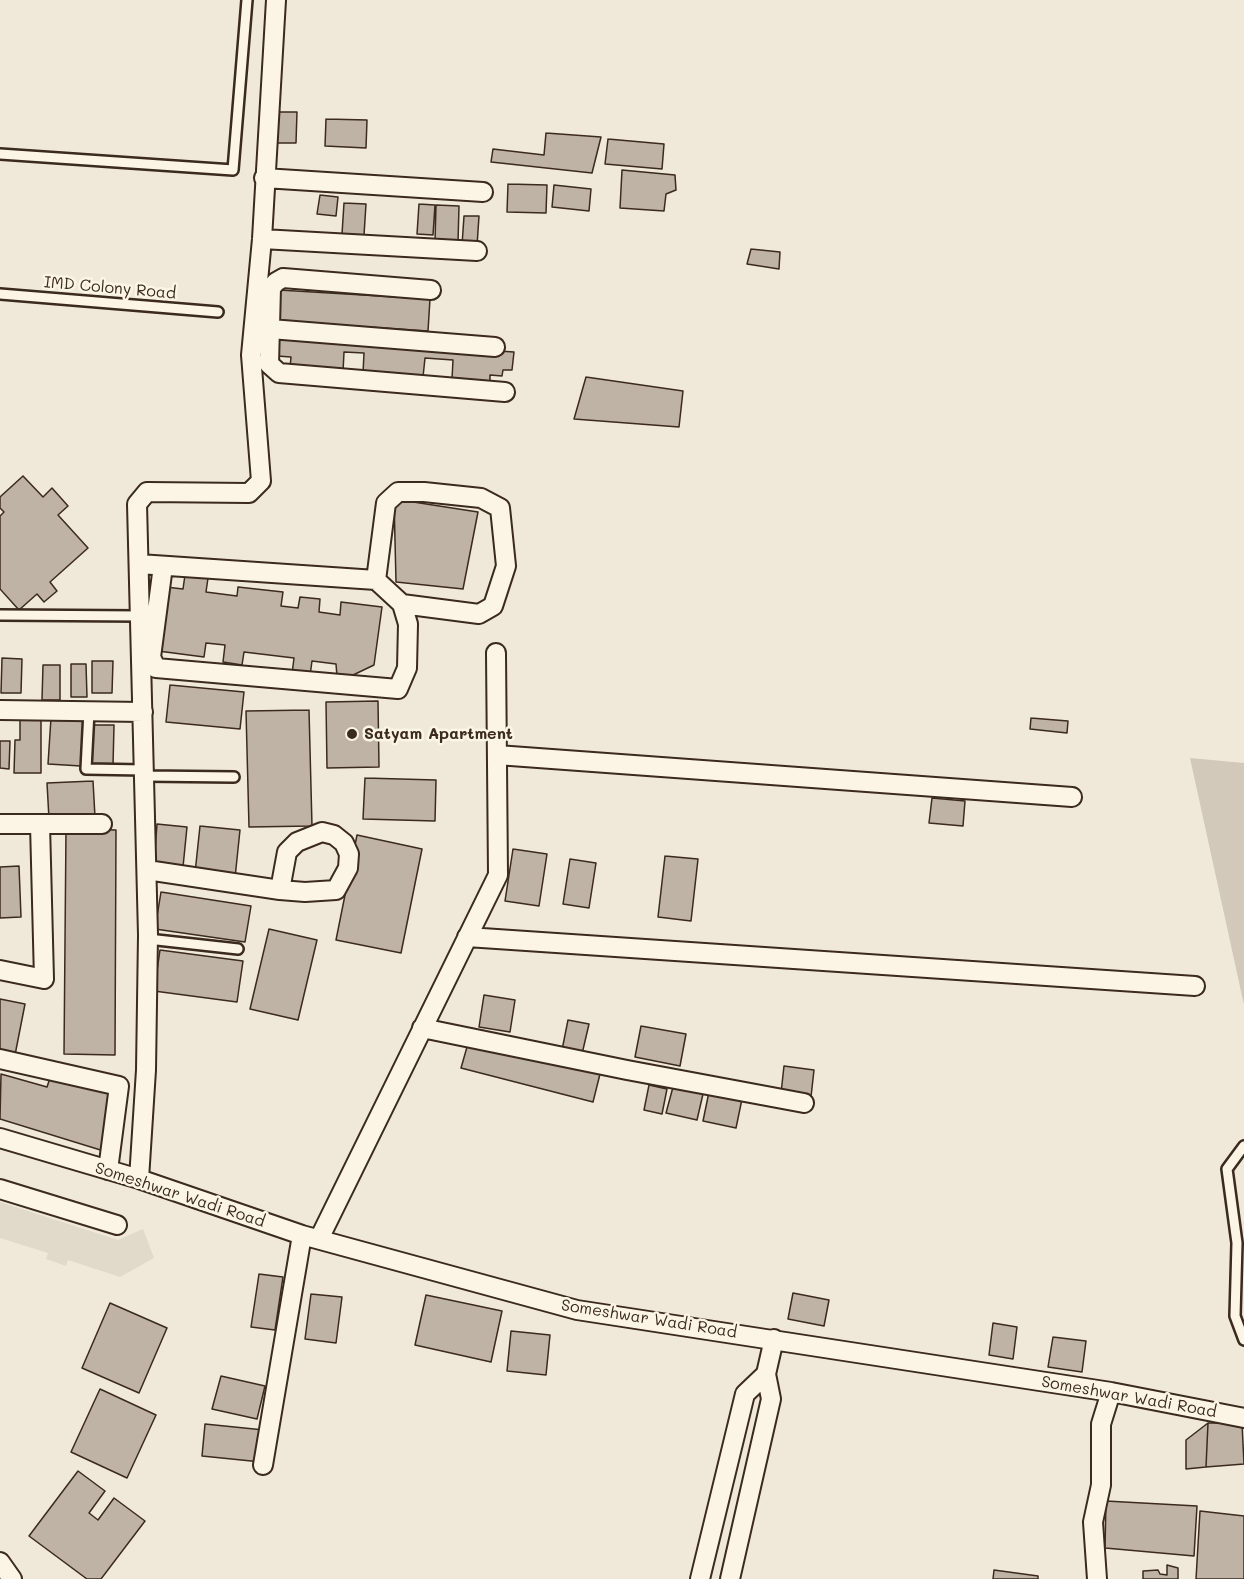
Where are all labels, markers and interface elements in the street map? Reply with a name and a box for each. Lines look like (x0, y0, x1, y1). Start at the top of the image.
street label: IMD Colony Road (43, 273, 177, 303)
place label: Satyam Apartment (364, 724, 513, 744)
marker: Satyam Apartment (345, 727, 359, 741)
street label: Someshwar Wadi Road (93, 1158, 267, 1232)
street label: Someshwar Wadi Road (560, 1296, 738, 1342)
street label: Someshwar Wadi Road (1040, 1372, 1218, 1422)

